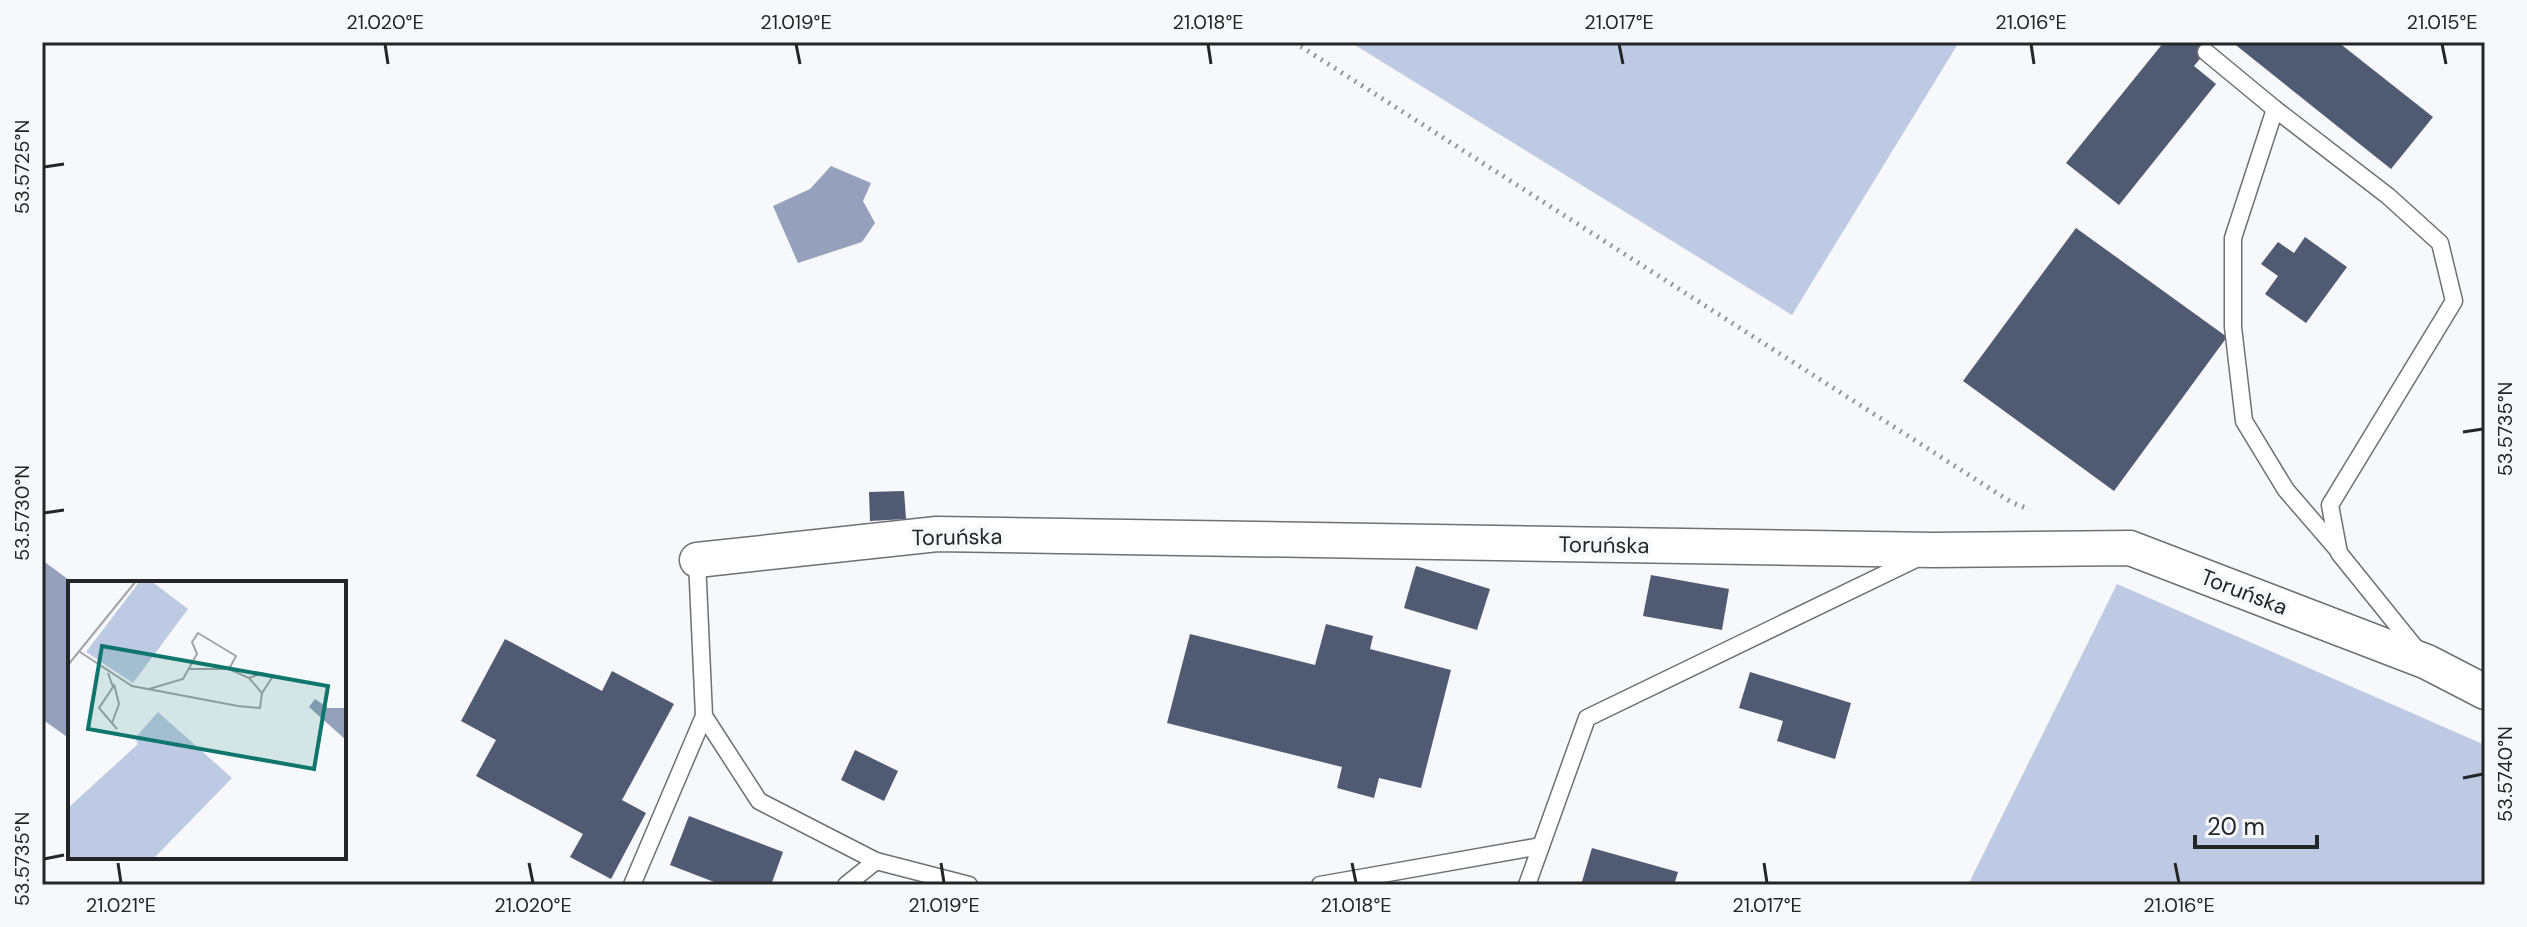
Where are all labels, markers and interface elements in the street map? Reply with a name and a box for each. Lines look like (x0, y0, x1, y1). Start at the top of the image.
text: 21.020°E (346, 9, 424, 35)
text: 21.019°E (760, 9, 832, 35)
text: 21.018°E (1172, 9, 1244, 35)
text: 21.017°E (1584, 9, 1654, 35)
text: 21.016°E (1995, 9, 2067, 35)
text: 21.015°E (2406, 9, 2478, 35)
text: 53.5725°N (9, 120, 35, 214)
text: 53.5735°N (2492, 382, 2518, 476)
text: 53.5730°N (9, 465, 35, 561)
street label: Toruńska (911, 522, 1003, 552)
street label: Toruńska (1558, 530, 1650, 560)
street label: Toruńska (2196, 562, 2292, 622)
inset map (68, 581, 346, 859)
text: 53.5740°N (2492, 726, 2518, 822)
scale bar (2195, 799, 2317, 849)
text: 20 m (2207, 811, 2265, 842)
text: 53.5735°N (9, 812, 35, 906)
text: 21.021°E (86, 892, 156, 918)
text: 21.020°E (494, 892, 572, 918)
text: 21.019°E (908, 892, 980, 918)
text: 21.018°E (1320, 892, 1392, 918)
text: 21.017°E (1732, 892, 1802, 918)
text: 21.016°E (2143, 892, 2215, 918)

